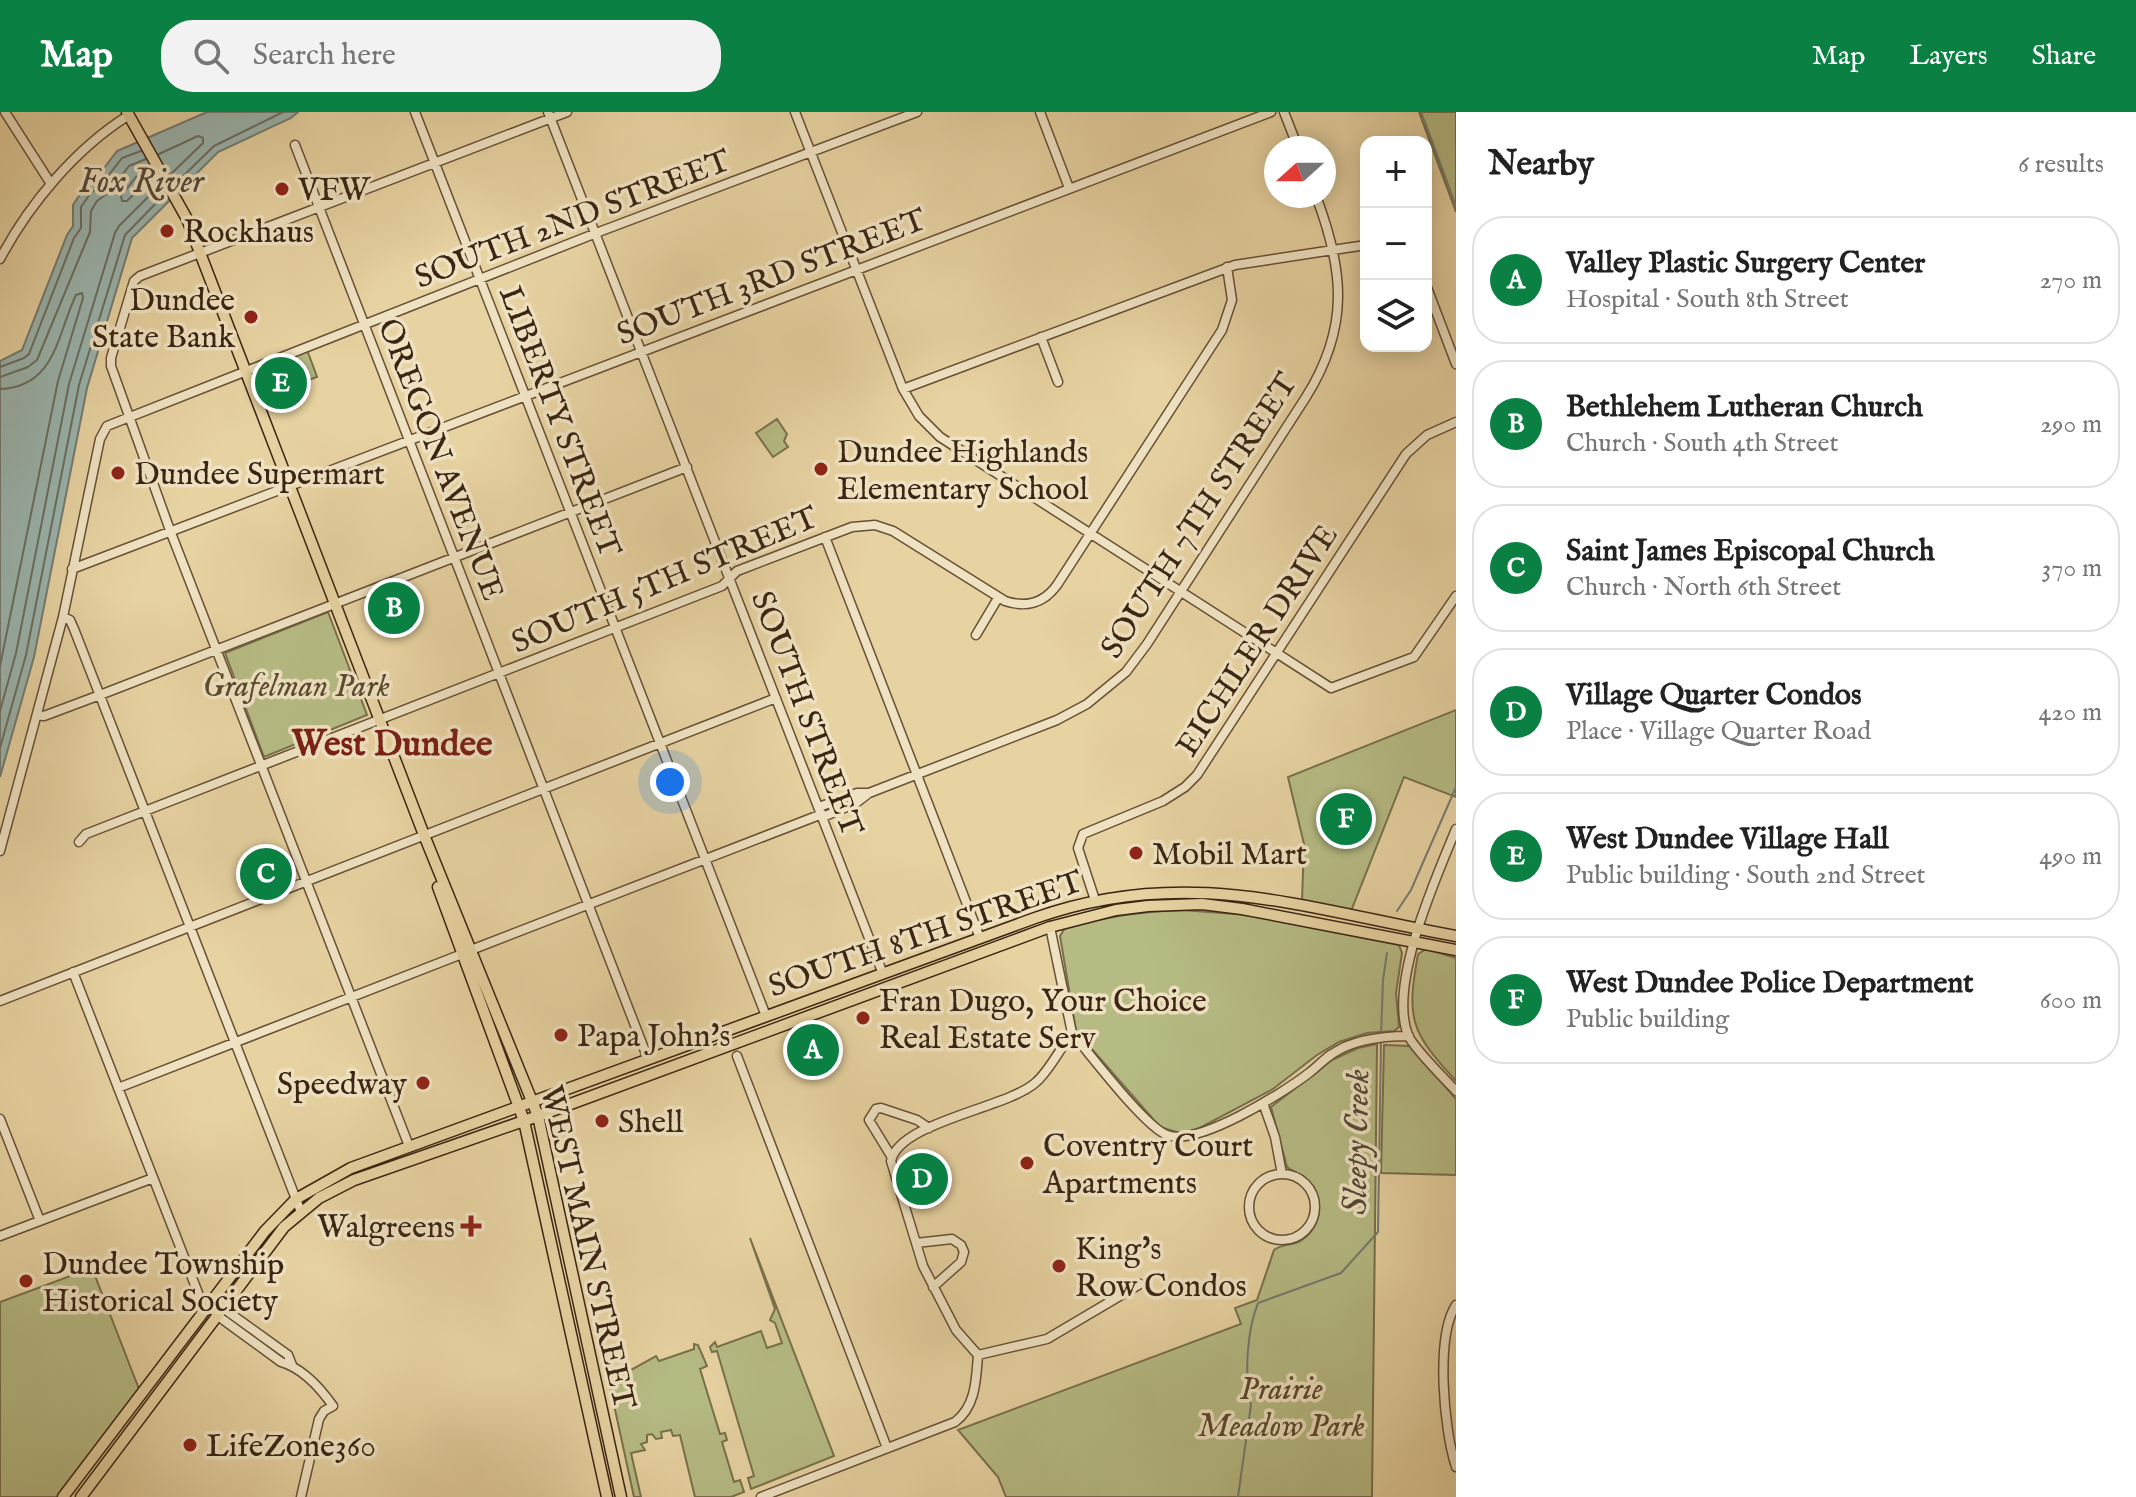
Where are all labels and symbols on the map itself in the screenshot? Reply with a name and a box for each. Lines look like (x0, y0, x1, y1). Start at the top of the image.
north arrow (1264, 136, 1336, 208)
street label: SOUTH 2ND STREET (409, 141, 736, 299)
water label: Fox River (78, 161, 205, 204)
place label: VFW (297, 171, 371, 212)
marker: VFW (273, 180, 291, 198)
street label: SOUTH 3RD STREET (611, 200, 932, 356)
place label: Rockhaus (183, 213, 314, 254)
marker: Rockhaus (158, 222, 176, 240)
place label: Dundee State Bank (92, 281, 236, 359)
street label: LIBERTY STREET (488, 281, 629, 563)
marker: Dundee State Bank (242, 308, 260, 326)
street label: OREGON AVENUE (367, 313, 512, 607)
pin: E (255, 353, 307, 413)
street label: SOUTH 7TH STREET (1092, 366, 1308, 667)
place label: Dundee Highlands Elementary School (837, 433, 1088, 511)
place label: Dundee Supermart (134, 455, 385, 496)
marker: Dundee Highlands Elementary School (812, 460, 830, 478)
marker: Dundee Supermart (109, 464, 127, 482)
street label: SOUTH 5TH STREET (506, 498, 824, 664)
street label: EICHLER DRIVE (1168, 518, 1348, 765)
pin: B (368, 578, 420, 638)
street label: SOUTH STREET (740, 585, 871, 842)
park label: Grafelman Park (202, 667, 390, 708)
district label: West Dundee (292, 722, 493, 768)
your location (650, 762, 690, 802)
pin: F (1320, 789, 1372, 849)
place label: Mobil Mart (1152, 835, 1307, 876)
pin: C (240, 844, 292, 904)
marker: Mobil Mart (1127, 844, 1145, 862)
street label: SOUTH 8TH STREET (763, 862, 1088, 1008)
place label: Fran Dugo, Your Choice Real Estate Serv (879, 982, 1207, 1060)
marker: Fran Dugo, Your Choice Real Estate Serv (854, 1009, 872, 1027)
place label: Papa John's (577, 1017, 731, 1058)
pin: A (787, 1020, 839, 1080)
marker: Papa John's (552, 1026, 570, 1044)
place label: Speedway (277, 1065, 407, 1106)
water label: Sleepy Creek (1335, 1068, 1380, 1215)
marker: Speedway (414, 1074, 432, 1092)
street label: WEST MAIN STREET (529, 1082, 644, 1413)
place label: Shell (618, 1103, 684, 1144)
marker: Shell (593, 1112, 611, 1130)
place label: Coventry Court Apartments (1042, 1127, 1253, 1205)
pin: D (896, 1149, 948, 1209)
marker: Coventry Court Apartments (1018, 1154, 1036, 1172)
place label: Walgreens (317, 1208, 455, 1249)
marker: Walgreens (462, 1217, 480, 1235)
place label: King's Row Condos (1075, 1230, 1247, 1308)
place label: Dundee Township Historical Society (42, 1245, 284, 1323)
marker: King's Row Condos (1050, 1257, 1068, 1275)
marker: Dundee Township Historical Society (17, 1272, 35, 1290)
park label: Prairie Meadow Park (1198, 1370, 1365, 1448)
place label: LifeZone360 (206, 1427, 376, 1468)
marker: LifeZone360 (181, 1436, 199, 1454)

